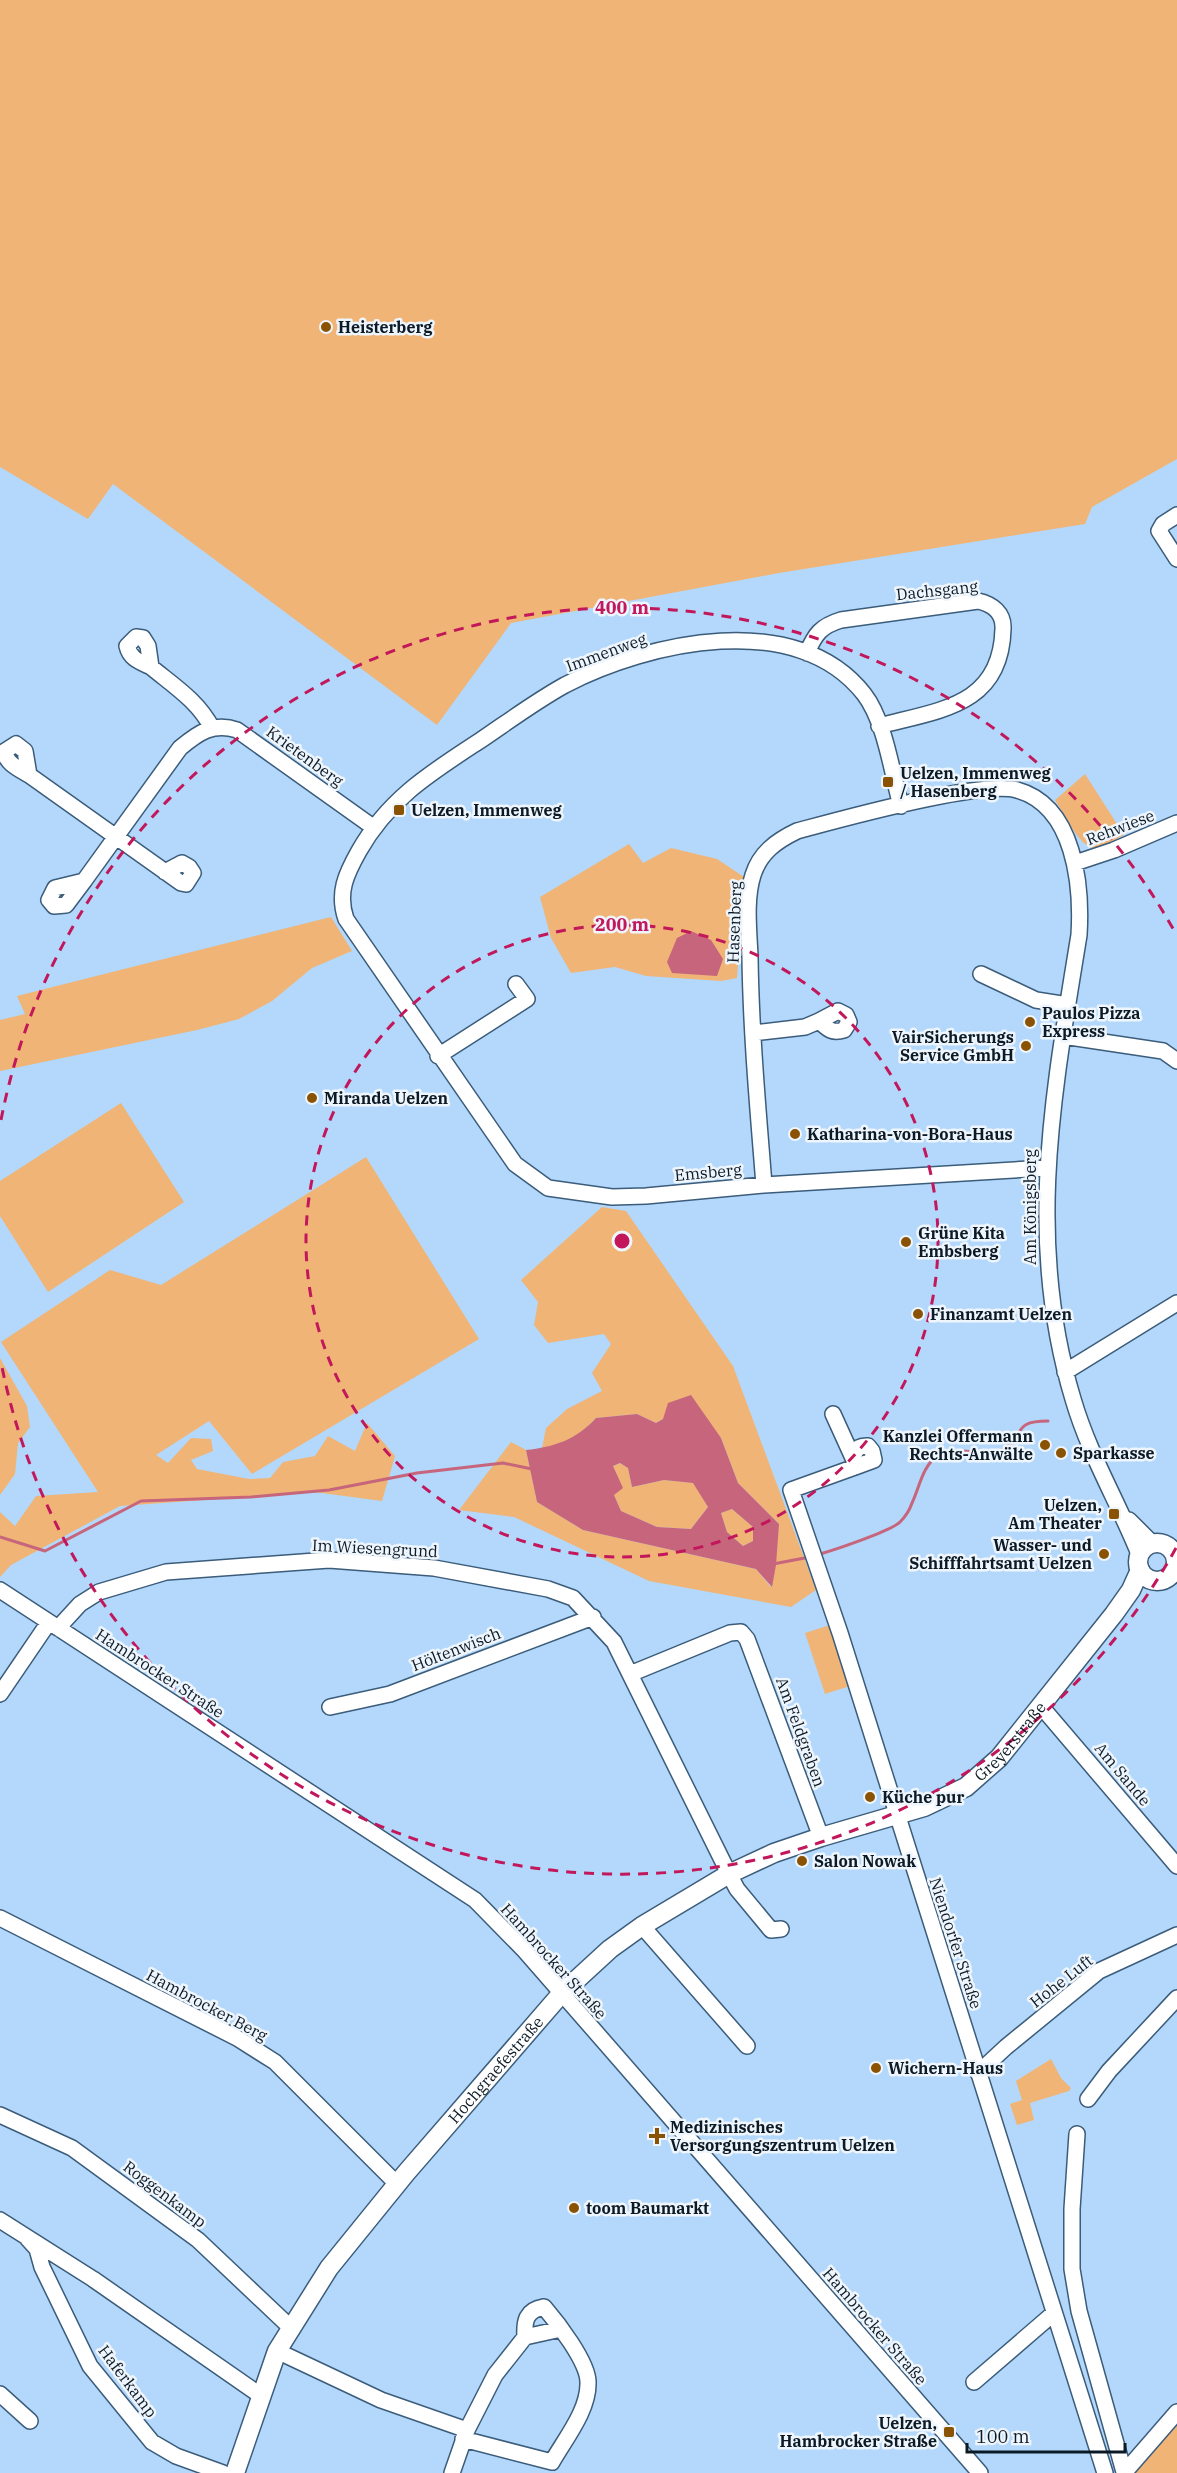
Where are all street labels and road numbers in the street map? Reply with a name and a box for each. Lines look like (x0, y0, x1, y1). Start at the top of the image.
street label: Dachsgang (895, 576, 979, 604)
street label: Immenweg (563, 628, 649, 676)
street label: Krietenberg (263, 721, 348, 791)
street label: Rehwiese (1083, 805, 1157, 849)
street label: Hasenberg (723, 880, 745, 963)
street label: Am Königsberg (1020, 1149, 1040, 1265)
street label: Emsberg (674, 1159, 743, 1185)
street label: Im Wiesengrund (312, 1535, 439, 1561)
street label: Höltenwisch (408, 1623, 504, 1675)
street label: Hambrocker Straße (92, 1624, 228, 1722)
street label: Am Feldgraben (772, 1674, 830, 1790)
street label: Greyerstraße (970, 1698, 1050, 1785)
street label: Am Sande (1091, 1738, 1155, 1810)
street label: Niendorfer Straße (925, 1875, 987, 2011)
street label: Hambrocker Straße (497, 1899, 611, 2023)
street label: Hohe Luft (1026, 1950, 1097, 2012)
street label: Hambrocker Berg (143, 1965, 271, 2045)
street label: Hochgraefestraße (444, 2012, 547, 2127)
street label: Roggenkamp (120, 2156, 211, 2232)
street label: Hambrocker Straße (819, 2263, 931, 2389)
street label: Haferkamp (94, 2341, 162, 2421)

